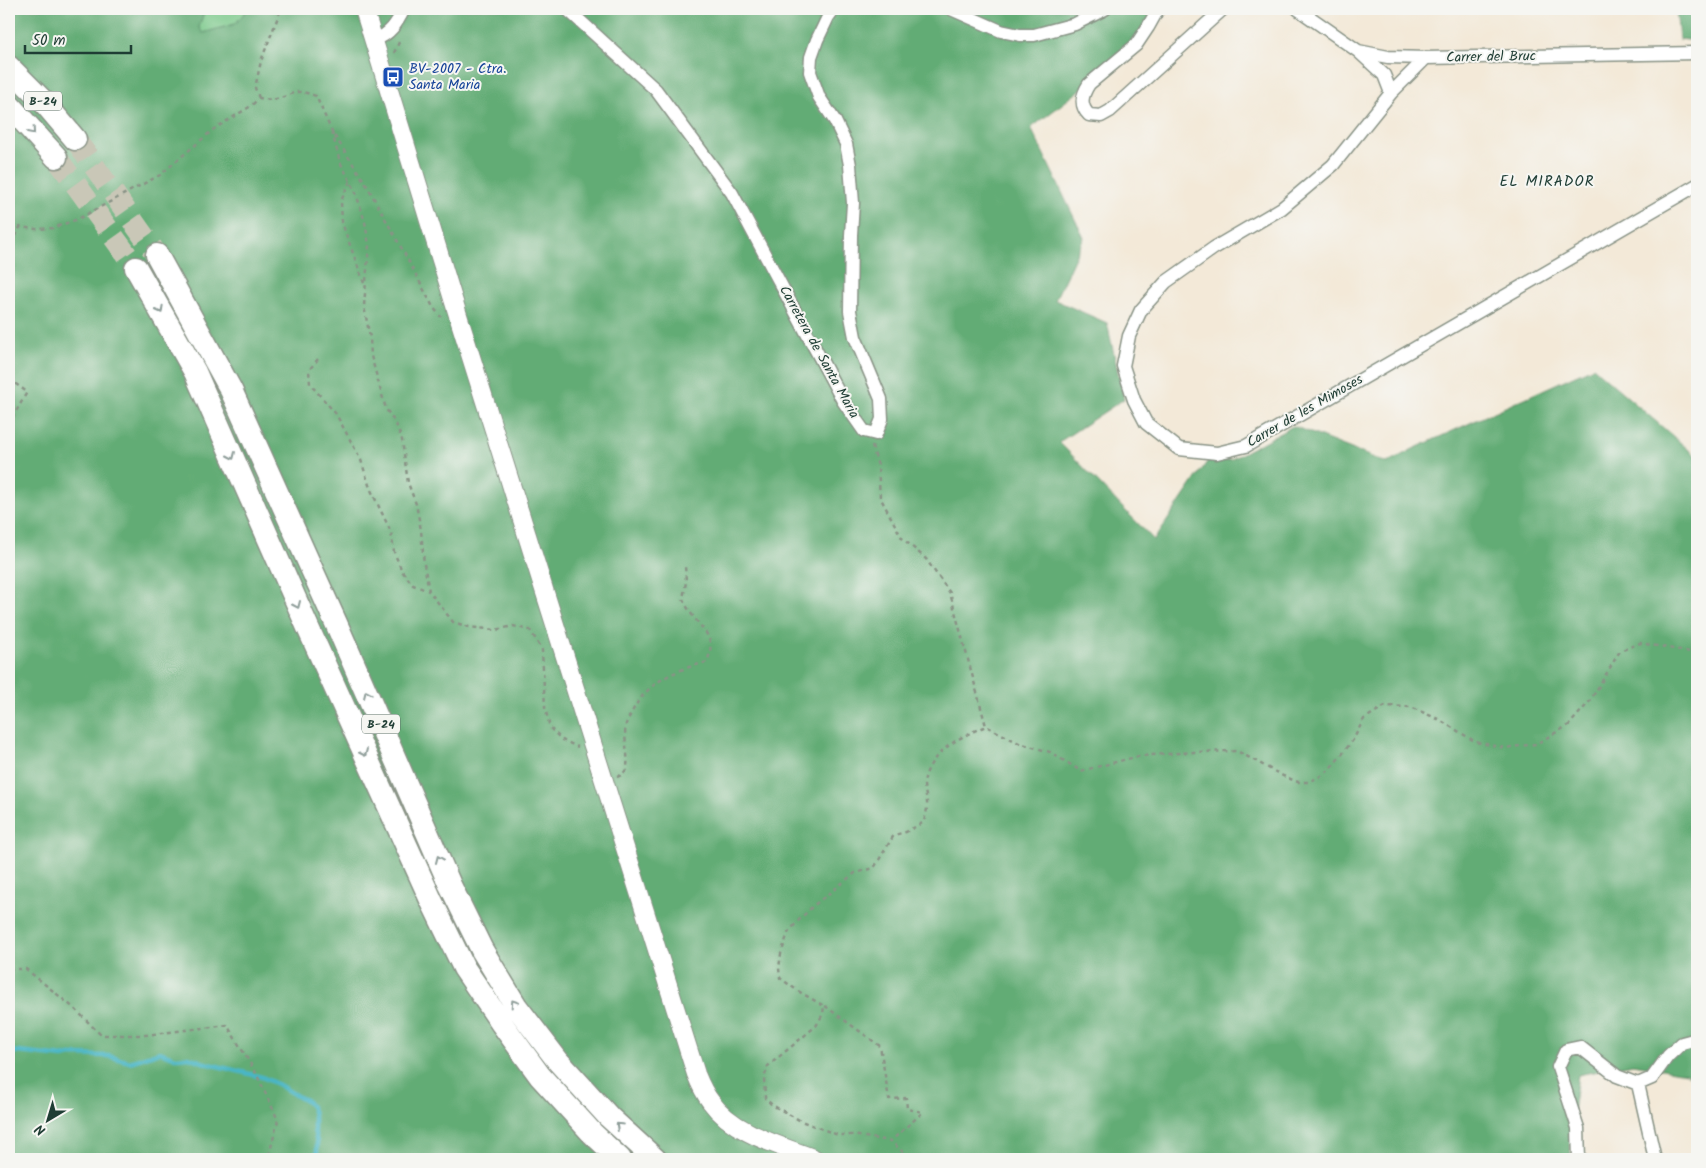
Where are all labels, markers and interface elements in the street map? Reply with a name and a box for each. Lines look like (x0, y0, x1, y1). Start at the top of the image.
scale bar (25, 22, 131, 54)
text: 50 m (32, 29, 66, 53)
street label: Carrer del Bruc (1446, 45, 1536, 69)
place label: BV-2007 - Ctra. Santa Maria (409, 58, 506, 96)
bus stop icon: BV-2007 - Ctra. Santa Maria (381, 65, 405, 89)
road number: B-24 (24, 92, 62, 110)
one-way arrow (27, 125, 35, 134)
district label: EL MIRADOR (1500, 170, 1594, 194)
street label: Carretera de Santa Maria (773, 281, 865, 423)
one-way arrow (154, 305, 164, 314)
street label: Carrer de les Mimoses (1243, 369, 1367, 453)
one-way arrow (226, 451, 236, 460)
one-way arrow (291, 600, 302, 609)
one-way arrow (363, 690, 374, 699)
road number: B-24 (362, 714, 400, 734)
one-way arrow (358, 748, 369, 757)
one-way arrow (434, 855, 445, 864)
one-way arrow (511, 999, 521, 1008)
north arrow (22, 1096, 72, 1146)
text: N (30, 1118, 51, 1141)
one-way arrow (616, 1123, 625, 1132)

